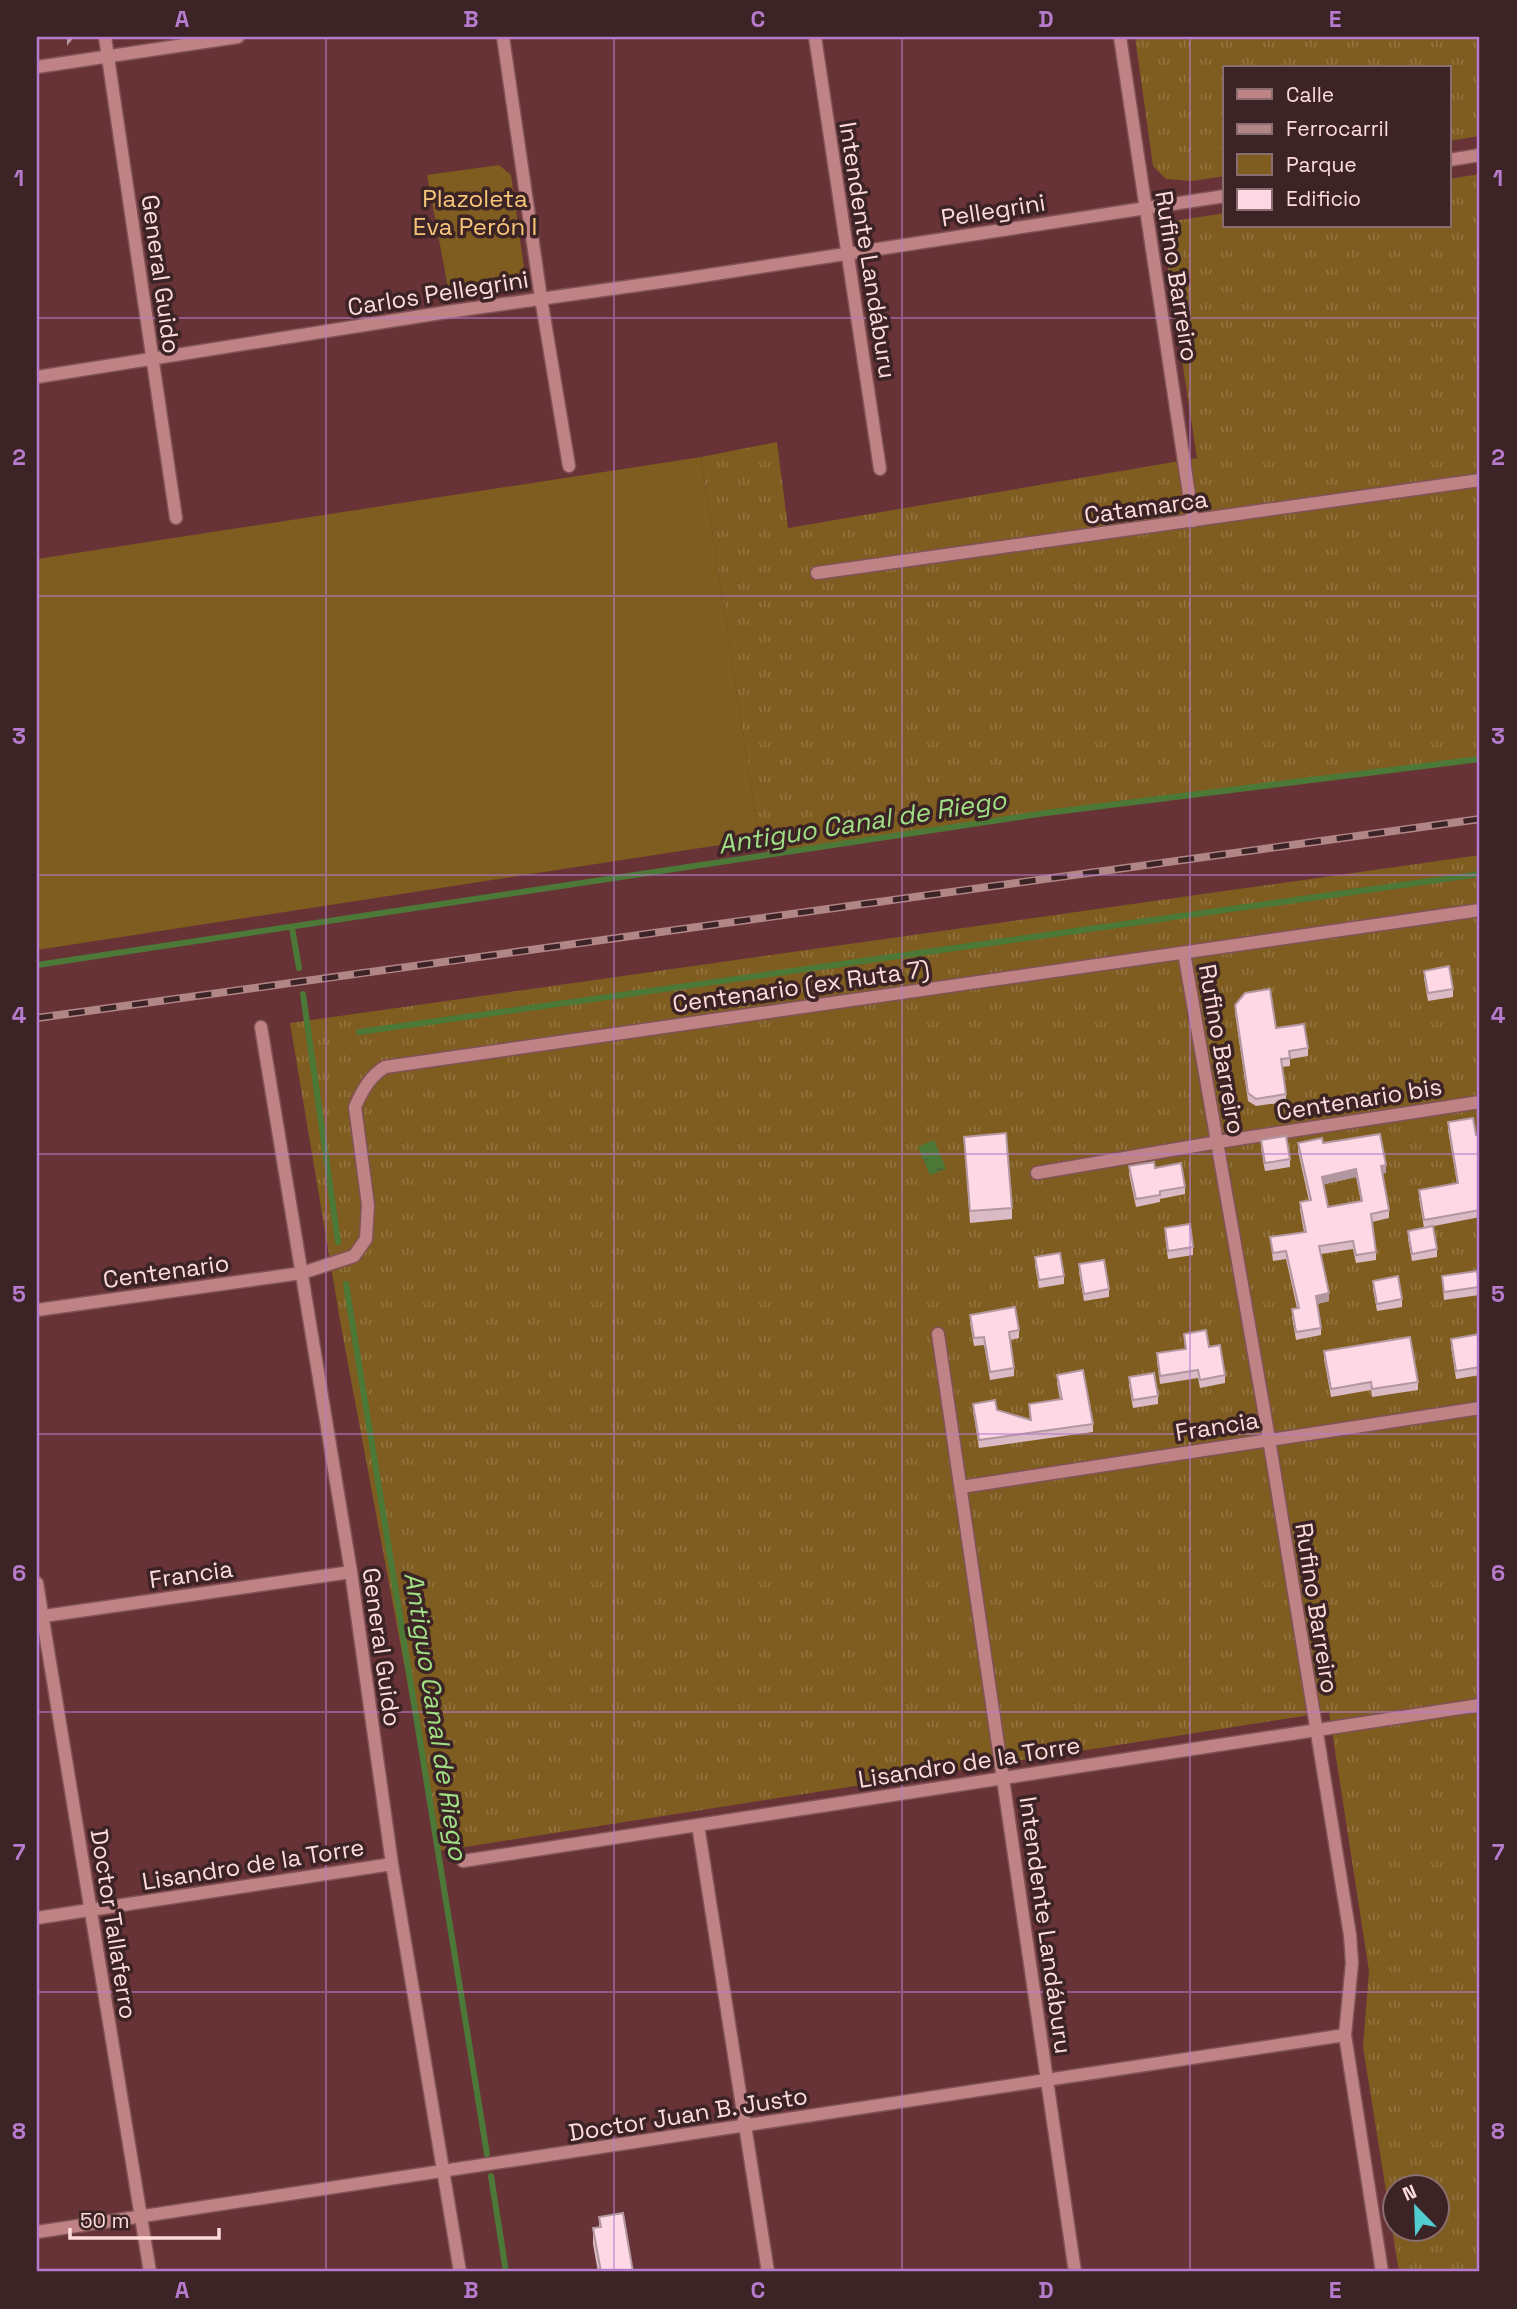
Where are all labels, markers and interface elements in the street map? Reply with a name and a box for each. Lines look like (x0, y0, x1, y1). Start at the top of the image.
text: A (175, 4, 190, 34)
text: B (463, 4, 479, 34)
text: C (751, 4, 765, 34)
text: D (1038, 4, 1054, 34)
text: E (1329, 4, 1341, 34)
legend (1223, 66, 1450, 228)
text: Calle (1286, 81, 1334, 108)
text: Ferrocarril (1286, 115, 1389, 142)
street label: Intendente Landáburu (832, 119, 904, 381)
text: Parque (1286, 151, 1357, 178)
text: 1 (14, 163, 24, 193)
text: 1 (1493, 163, 1503, 193)
park label: Plazoleta Eva Perón I (413, 183, 537, 242)
text: Edificio (1286, 185, 1361, 212)
street label: Pellegrini (939, 186, 1047, 234)
street label: Rufino Barreiro (1148, 188, 1206, 364)
street label: General Guido (135, 193, 187, 355)
street label: Carlos Pellegrini (345, 263, 531, 323)
text: 2 (12, 442, 26, 472)
text: 2 (1491, 442, 1505, 472)
street label: Catamarca (1082, 483, 1210, 531)
text: 3 (12, 721, 26, 751)
text: 3 (1491, 721, 1505, 751)
water label: Antiguo Canal de Riego (716, 782, 1009, 862)
street label: Centenario (ex Ruta 7) (671, 953, 931, 1019)
street label: Rufino Barreiro (1192, 961, 1252, 1137)
text: 4 (12, 1000, 27, 1030)
text: 4 (1491, 1000, 1506, 1030)
street label: Centenario bis (1274, 1071, 1444, 1127)
street label: Centenario (101, 1247, 231, 1295)
text: 5 (12, 1279, 26, 1309)
text: 5 (1491, 1279, 1505, 1309)
street label: Francia (1173, 1404, 1261, 1448)
street label: Rufino Barreiro (1288, 1520, 1346, 1696)
street label: Francia (147, 1553, 235, 1595)
text: 6 (12, 1558, 26, 1588)
text: 6 (1491, 1558, 1505, 1588)
street label: General Guido (356, 1566, 408, 1728)
water label: Antiguo Canal de Riego (396, 1570, 476, 1863)
street label: Lisandro de la Torre (856, 1729, 1082, 1795)
street label: Intendente Landáburu (1013, 1794, 1079, 2056)
street label: Doctor Tallaferro (84, 1827, 144, 2021)
street label: Lisandro de la Torre (140, 1831, 366, 1897)
text: 7 (13, 1837, 26, 1867)
text: 7 (1492, 1837, 1505, 1867)
street label: Doctor Juan B. Justo (566, 2080, 810, 2148)
text: 8 (12, 2116, 26, 2146)
text: 8 (1491, 2116, 1505, 2146)
north arrow (1380, 2172, 1450, 2242)
text: N (1399, 2179, 1420, 2207)
scale bar (70, 2197, 219, 2241)
text: 50 m (80, 2207, 130, 2234)
text: A (175, 2275, 190, 2305)
text: B (463, 2275, 479, 2305)
text: C (751, 2275, 765, 2305)
text: D (1038, 2275, 1054, 2305)
text: E (1329, 2275, 1341, 2305)

